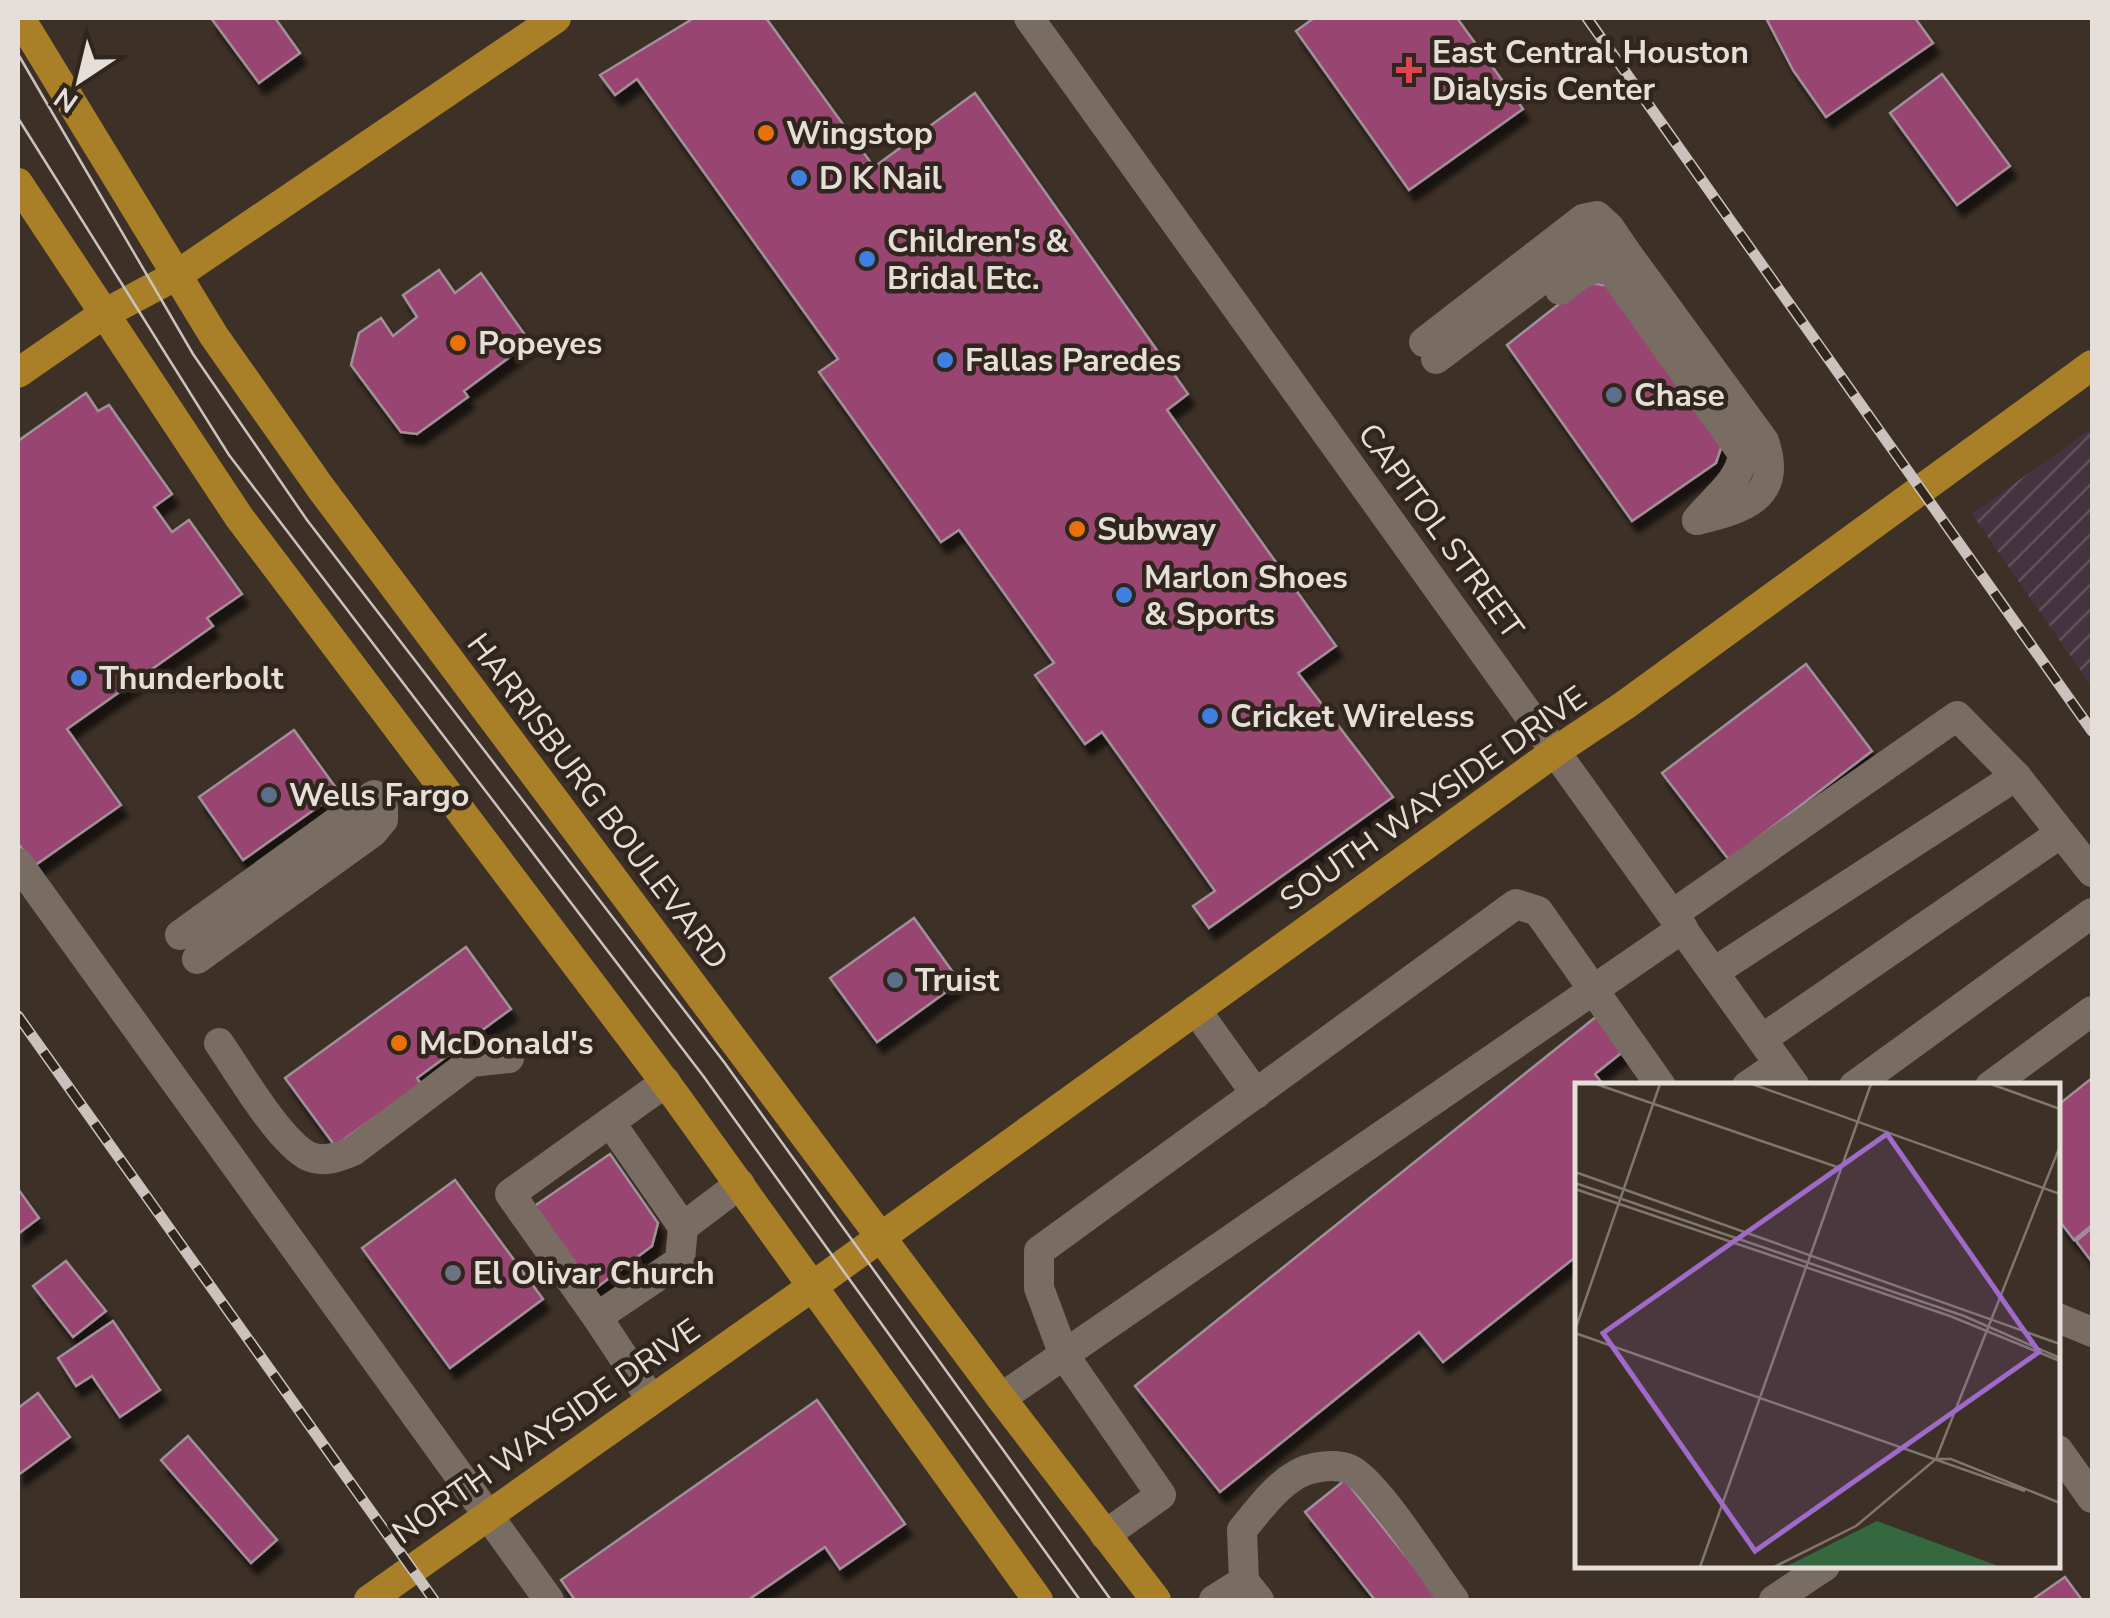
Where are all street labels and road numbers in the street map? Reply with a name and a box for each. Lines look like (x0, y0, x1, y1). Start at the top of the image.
street label: CAPITOL STREET (1348, 415, 1534, 648)
street label: HARRISBURG BOULEVARD (457, 625, 738, 978)
street label: SOUTH WAYSIDE DRIVE (1271, 676, 1595, 921)
street label: NORTH WAYSIDE DRIVE (384, 1309, 709, 1554)

